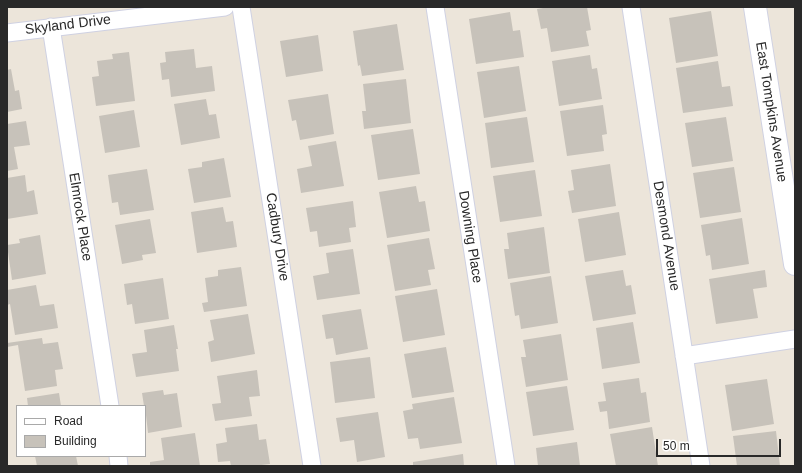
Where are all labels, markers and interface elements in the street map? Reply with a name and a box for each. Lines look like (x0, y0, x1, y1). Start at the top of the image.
street label: Skyland Drive (24, 11, 112, 39)
street label: East Tompkins Avenue (752, 40, 790, 184)
street label: Elmrock Place (65, 172, 95, 262)
street label: Desmond Avenue (649, 180, 683, 292)
street label: Downing Place (454, 190, 486, 284)
street label: Cadbury Drive (262, 191, 292, 283)
legend (16, 405, 146, 457)
text: Road (54, 414, 83, 428)
scale bar (658, 431, 783, 457)
text: Building (54, 434, 97, 448)
text: 50 m (663, 439, 690, 453)

